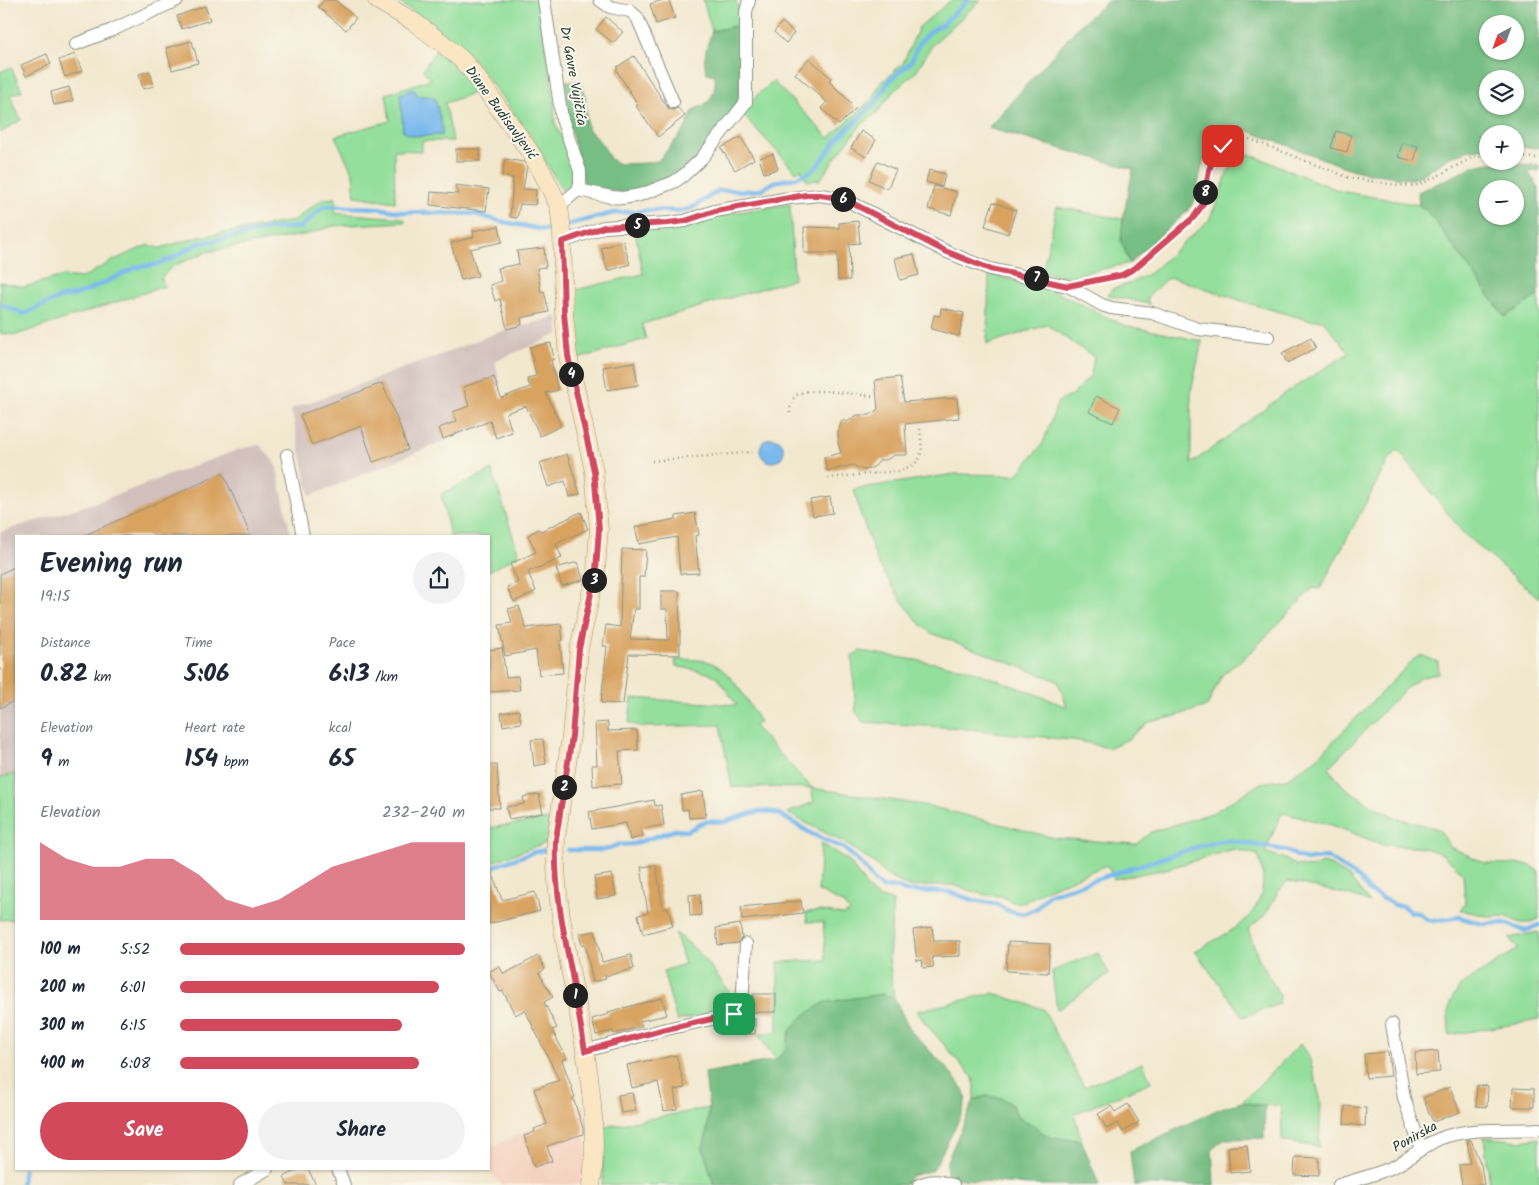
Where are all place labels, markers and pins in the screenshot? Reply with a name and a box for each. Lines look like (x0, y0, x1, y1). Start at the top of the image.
pin (1202, 125, 1244, 167)
pin: 8 (1192, 180, 1218, 204)
pin: 6 (830, 186, 856, 212)
pin: 5 (624, 212, 650, 238)
pin: 7 (1024, 266, 1048, 290)
pin: 4 (558, 362, 584, 386)
pin: 3 (582, 568, 606, 592)
pin: 2 (552, 774, 576, 800)
pin: 1 (562, 982, 588, 1008)
pin (713, 993, 755, 1035)

